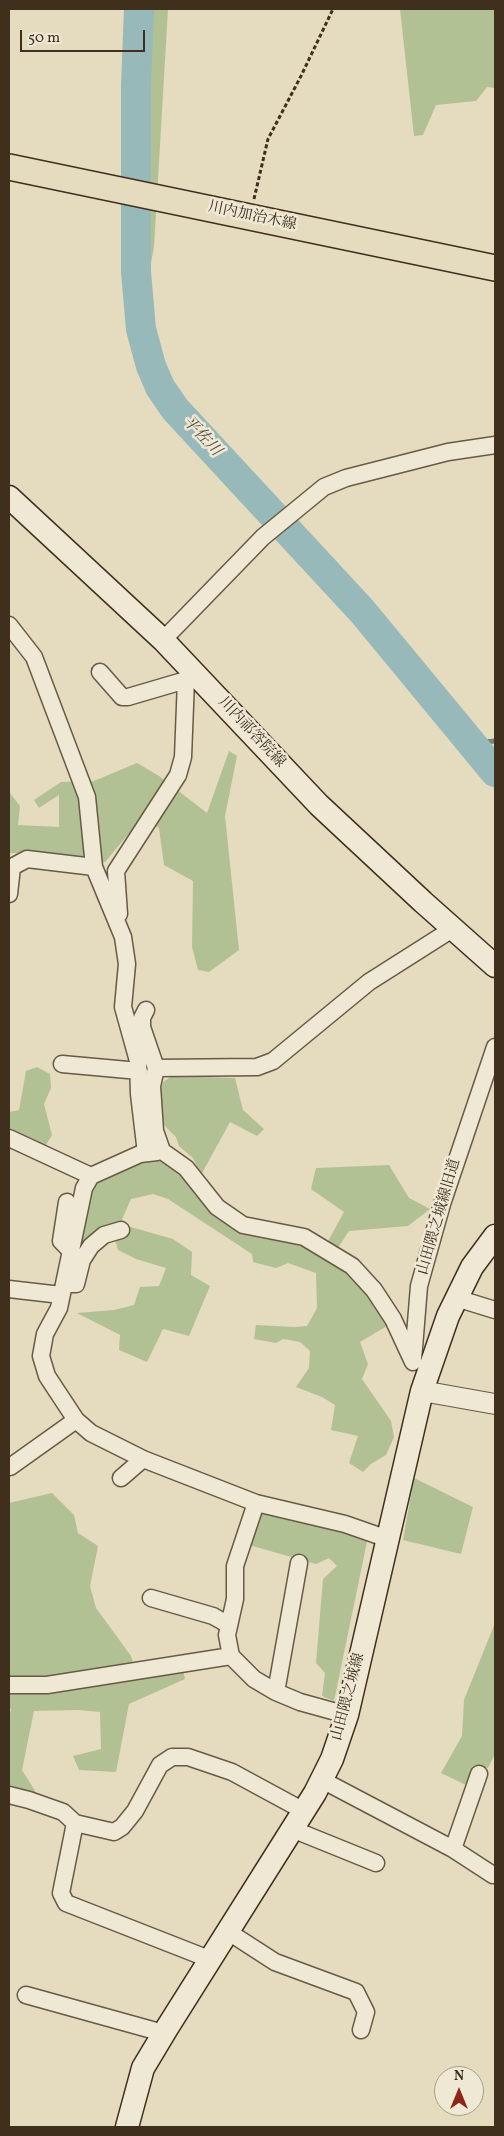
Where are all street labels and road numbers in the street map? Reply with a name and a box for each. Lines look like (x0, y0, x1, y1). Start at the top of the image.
street label: 川内加治木線 (206, 199, 298, 235)
street label: 川内祁答院線 (214, 694, 288, 772)
street label: 山田隈之城線旧道 (415, 1157, 465, 1277)
street label: 山田隈之城線 (329, 1651, 369, 1743)

